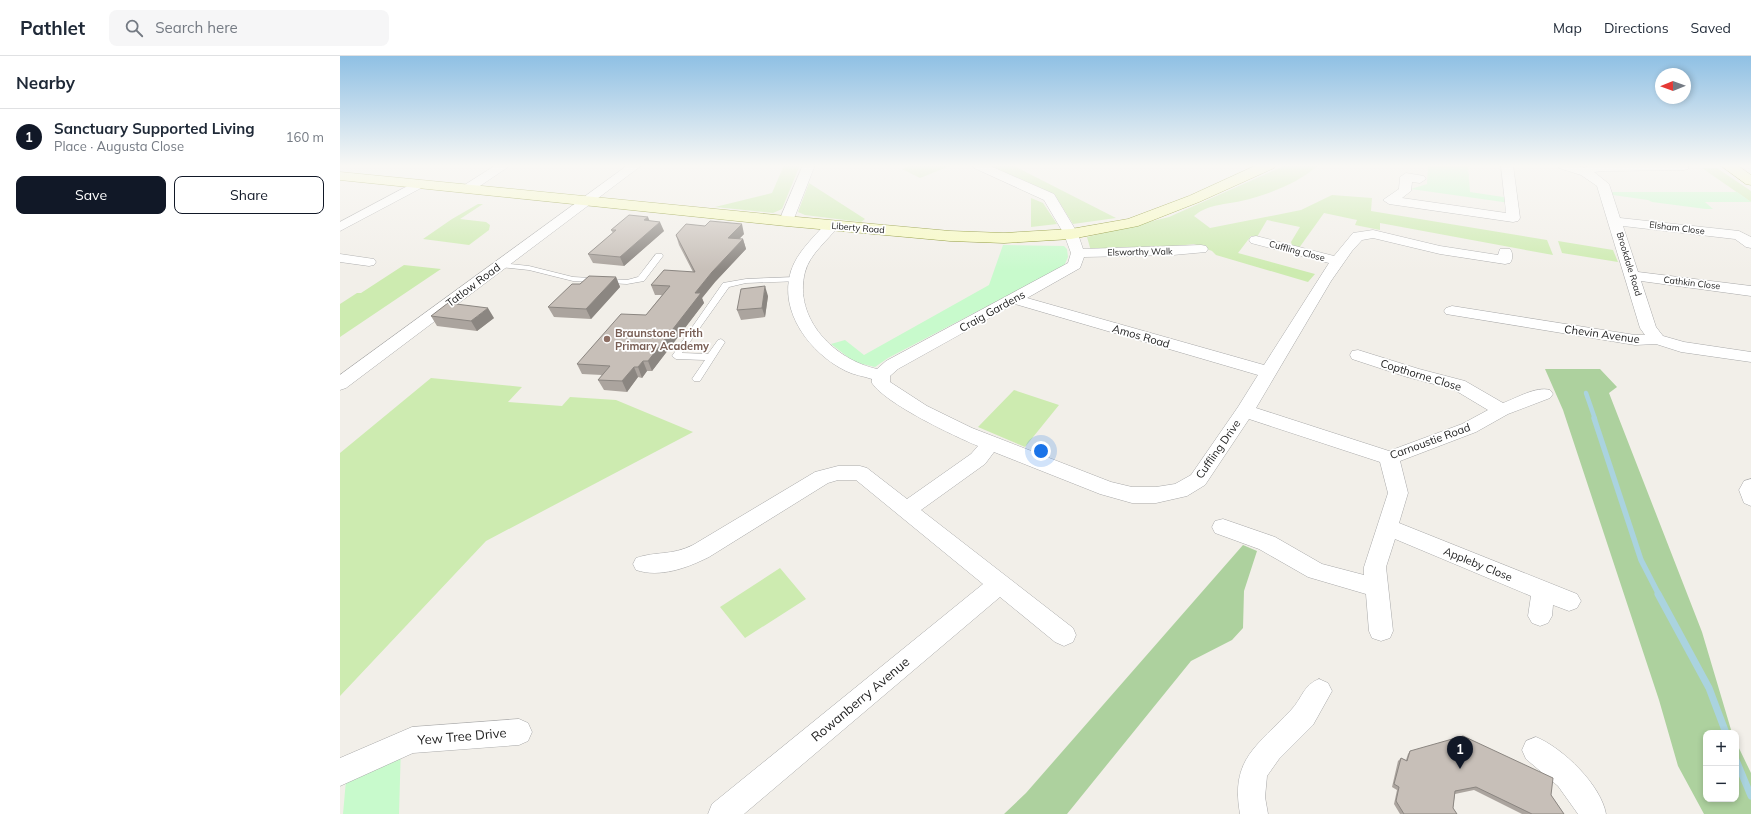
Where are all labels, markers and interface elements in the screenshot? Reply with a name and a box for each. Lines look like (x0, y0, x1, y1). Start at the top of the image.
search box (109, 10, 389, 46)
text: Pathlet (20, 16, 85, 40)
icon: search (123, 17, 145, 39)
text: Search here (155, 18, 238, 37)
text: Map (1553, 19, 1582, 37)
text: Directions (1604, 19, 1669, 37)
text: Saved (1691, 19, 1731, 37)
north arrow (1655, 68, 1691, 104)
text: Nearby (16, 72, 75, 93)
text: Sanctuary Supported Living (54, 119, 255, 138)
text: 1 (25, 129, 33, 145)
text: 160 m (286, 129, 324, 145)
text: Place · Augusta Close (54, 138, 184, 154)
button: Save (16, 176, 166, 214)
button: Share (174, 176, 324, 214)
street label: Elsham Close (1649, 219, 1705, 236)
street label: Liberty Road (831, 220, 885, 236)
street label: Brookdale Road (1615, 231, 1644, 297)
street label: Cuffling Close (1268, 238, 1326, 263)
street label: Elsworthy Walk (1107, 245, 1173, 259)
street label: Tatlow Road (443, 260, 503, 310)
street label: Cathkin Close (1663, 274, 1721, 291)
street label: Craig Gardens (957, 287, 1027, 335)
street label: Amos Road (1111, 321, 1171, 351)
street label: Chevin Avenue (1563, 322, 1641, 346)
place label: Braunstone Frith Primary Academy (615, 326, 709, 353)
marker: Braunstone Frith Primary Academy (602, 334, 612, 344)
street label: Copthorne Close (1379, 356, 1463, 394)
street label: Cuffling Drive (1193, 417, 1243, 481)
street label: Carnoustie Road (1388, 420, 1472, 462)
your location (1031, 441, 1051, 461)
street label: Appleby Close (1442, 544, 1514, 584)
street label: Rowanberry Avenue (808, 653, 912, 745)
street label: Yew Tree Drive (416, 724, 507, 748)
map controls (1703, 730, 1739, 802)
button: + (1703, 730, 1739, 766)
pin: 1 (1447, 736, 1473, 769)
button: − (1703, 766, 1739, 802)

